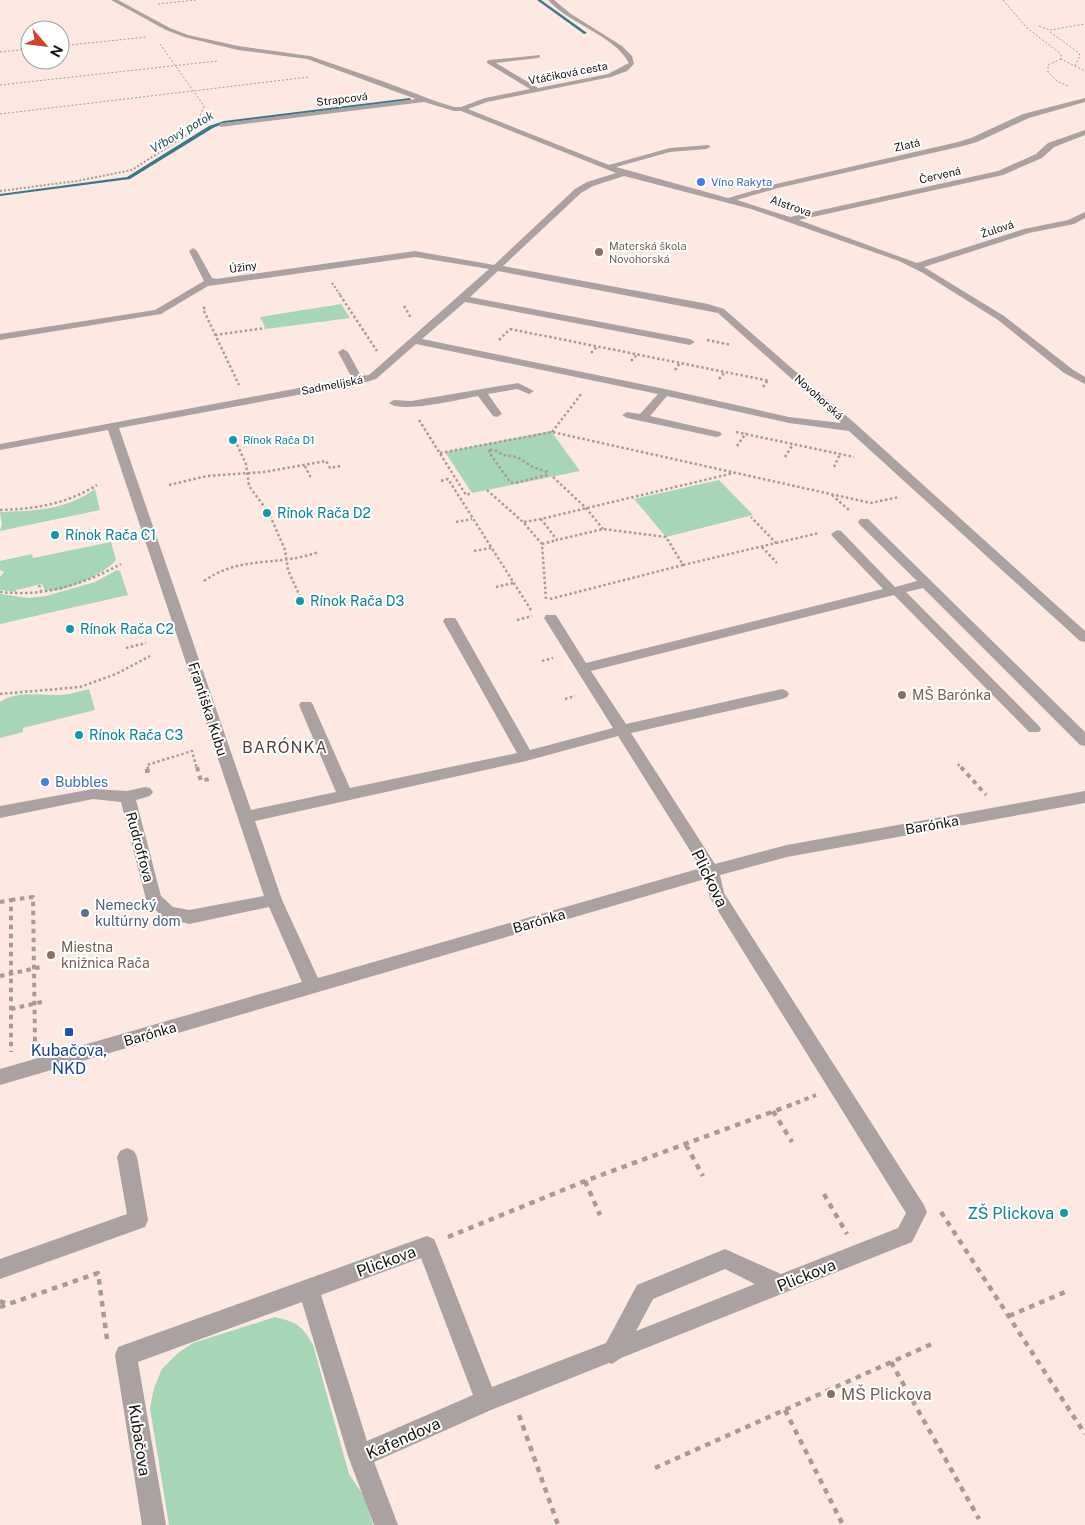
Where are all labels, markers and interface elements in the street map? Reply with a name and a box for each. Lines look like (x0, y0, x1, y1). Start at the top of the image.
north arrow (20, 20, 70, 70)
text: N (47, 43, 66, 60)
street label: Vtáčiková cesta (527, 59, 609, 87)
street label: Strapcová (316, 90, 368, 108)
water label: Vŕbový potok (148, 108, 217, 156)
street label: Zlatá (893, 136, 921, 154)
street label: Červená (918, 163, 962, 186)
marker: Víno Rakyta (695, 176, 707, 188)
place label: Víno Rakyta (711, 176, 772, 188)
street label: Alstrova (769, 193, 813, 219)
street label: Žulová (979, 218, 1015, 240)
place label: Materská škola Novohorská (609, 240, 687, 265)
marker: Materská škola Novohorská (593, 246, 605, 258)
street label: Úžiny (228, 258, 258, 275)
street label: Novohorská (793, 372, 845, 422)
street label: Sadmelijská (300, 373, 364, 397)
marker: Rínok Rača D1 (227, 434, 239, 446)
place label: Rínok Rača D1 (243, 434, 315, 446)
place label: Rínok Rača D2 (277, 505, 371, 521)
marker: Rínok Rača D2 (261, 507, 273, 519)
place label: Rínok Rača C1 (65, 527, 156, 543)
marker: Rínok Rača C1 (49, 529, 61, 541)
place label: Rínok Rača D3 (310, 593, 405, 609)
marker: Rínok Rača D3 (294, 595, 306, 607)
place label: Rínok Rača C2 (80, 621, 174, 637)
marker: Rínok Rača C2 (64, 623, 76, 635)
street label: Františka Kubu (185, 660, 231, 758)
place label: MŠ Barónka (912, 686, 991, 703)
marker: MŠ Barónka (896, 689, 908, 701)
place label: Rínok Rača C3 (89, 727, 183, 743)
marker: Rínok Rača C3 (73, 729, 85, 741)
district label: BARÓNKA (242, 737, 328, 757)
place label: Bubbles (55, 774, 108, 790)
marker: Bubbles (39, 776, 51, 788)
street label: Rudroffova (123, 810, 157, 884)
street label: Barónka (904, 812, 960, 838)
street label: Plickova (687, 846, 732, 910)
place label: Nemecký kultúrny dom (95, 897, 181, 929)
street label: Barónka (511, 906, 567, 936)
marker: Nemecký kultúrny dom (79, 907, 91, 919)
place label: Miestna knižnica Rača (61, 939, 150, 971)
marker: Miestna knižnica Rača (45, 949, 57, 961)
street label: Barónka (122, 1019, 178, 1049)
marker: Kubačova, NKD (63, 1026, 75, 1038)
place label: Kubačova, NKD (31, 1041, 107, 1078)
place label: ZŠ Plickova (968, 1203, 1054, 1223)
marker: ZŠ Plickova (1058, 1207, 1070, 1219)
street label: Plickova (354, 1242, 418, 1281)
street label: Plickova (774, 1255, 838, 1296)
place label: MŠ Plickova (841, 1384, 932, 1404)
marker: MŠ Plickova (825, 1388, 837, 1400)
street label: Kubačova (124, 1403, 155, 1477)
street label: Kafendova (363, 1414, 443, 1463)

